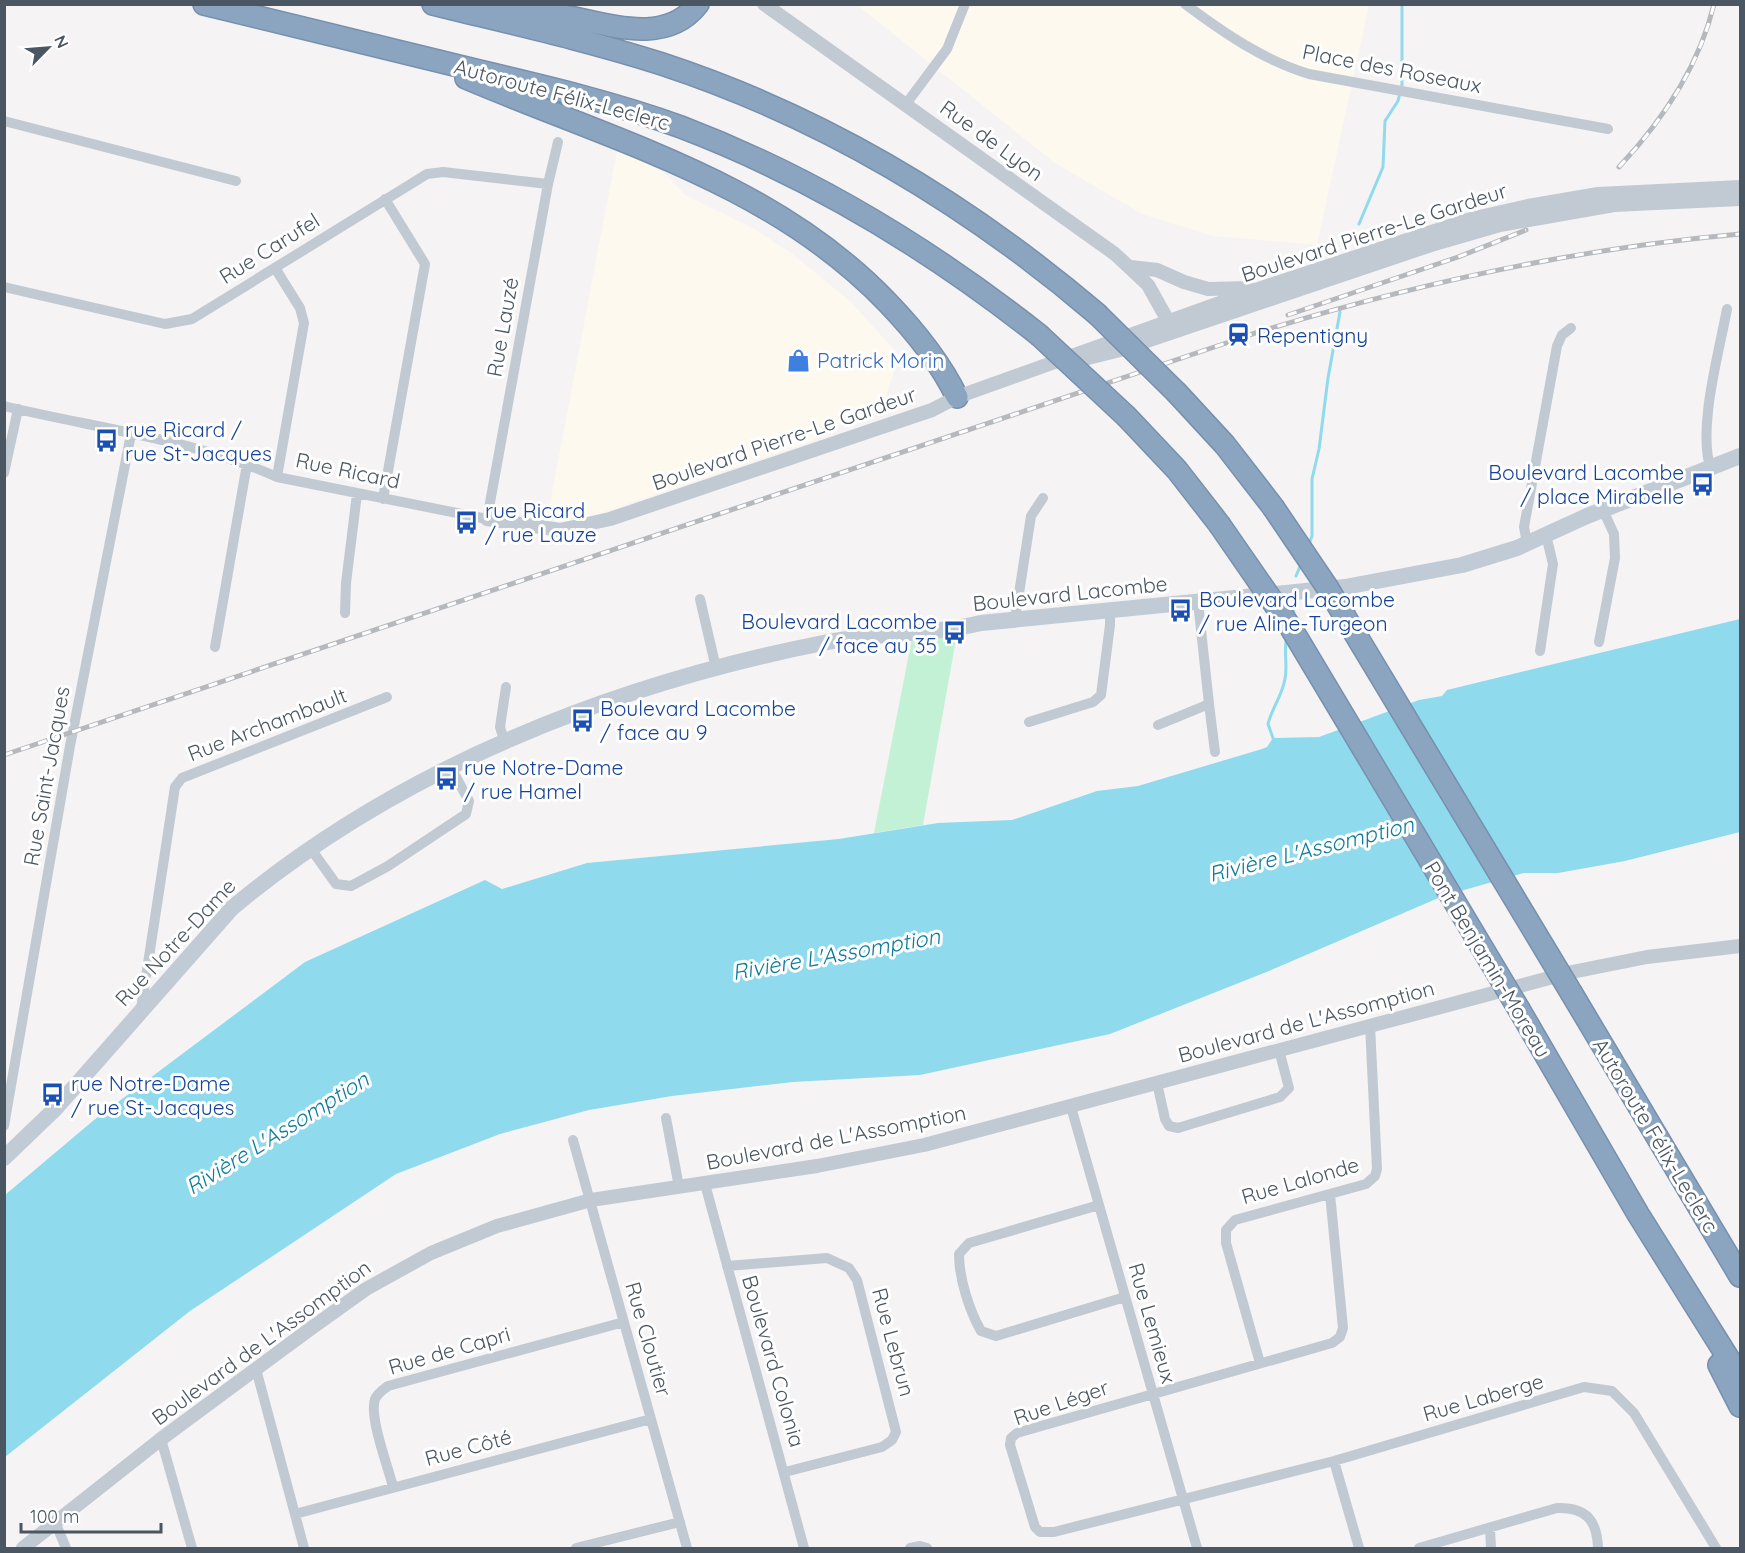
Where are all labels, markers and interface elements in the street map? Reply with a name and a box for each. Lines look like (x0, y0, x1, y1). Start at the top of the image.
north arrow (18, 18, 78, 78)
text: N (50, 32, 73, 51)
street label: Place des Roseaux (1300, 38, 1484, 98)
street label: Autoroute Félix-Leclerc (451, 53, 673, 135)
street label: Rue de Lyon (935, 94, 1049, 186)
street label: Boulevard Pierre-Le Gardeur (1238, 177, 1510, 287)
street label: Rue Carufel (214, 207, 324, 289)
street label: Rue Lauzé (480, 275, 524, 379)
station icon: Repentigny (1226, 322, 1252, 348)
place label: Repentigny (1257, 322, 1368, 348)
shop icon: Patrick Morin (786, 347, 812, 373)
place label: Patrick Morin (817, 347, 944, 373)
street label: Boulevard Pierre-Le Gardeur (648, 380, 920, 496)
place label: rue Ricard / rue St-Jacques (125, 416, 272, 466)
bus stop icon: rue Ricard / rue St-Jacques (94, 428, 120, 454)
street label: Rue Ricard (293, 446, 403, 494)
place label: Boulevard Lacombe / place Mirabelle (1488, 459, 1684, 509)
bus stop icon: Boulevard Lacombe / place Mirabelle (1689, 471, 1715, 497)
place label: rue Ricard / rue Lauze (485, 497, 597, 547)
bus stop icon: rue Ricard / rue Lauze (454, 509, 480, 535)
street label: Boulevard Lacombe (971, 570, 1169, 616)
place label: Boulevard Lacombe / rue Aline-Turgeon (1199, 586, 1395, 636)
bus stop icon: Boulevard Lacombe / rue Aline-Turgeon (1168, 598, 1194, 624)
place label: Boulevard Lacombe / face au 35 (741, 608, 937, 658)
bus stop icon: Boulevard Lacombe / face au 35 (942, 620, 968, 646)
street label: Rue Archambault (184, 682, 350, 766)
street label: Rue Saint-Jacques (17, 684, 75, 868)
place label: Boulevard Lacombe / face au 9 (600, 695, 796, 745)
bus stop icon: Boulevard Lacombe / face au 9 (569, 707, 595, 733)
place label: rue Notre-Dame / rue Hamel (464, 754, 623, 804)
bus stop icon: rue Notre-Dame / rue Hamel (433, 766, 459, 792)
water label: Rivière L'Assomption (1206, 810, 1418, 888)
street label: Pont Benjamin-Moreau (1419, 856, 1557, 1062)
street label: Rue Notre-Dame (109, 873, 241, 1011)
water label: Rivière L'Assomption (730, 922, 943, 986)
street label: Boulevard de L'Assomption (1175, 974, 1437, 1068)
street label: Autoroute Félix-Leclerc (1588, 1033, 1724, 1237)
water label: Rivière L'Assomption (180, 1065, 375, 1201)
place label: rue Notre-Dame / rue St-Jacques (71, 1070, 234, 1120)
bus stop icon: rue Notre-Dame / rue St-Jacques (40, 1082, 66, 1108)
street label: Boulevard de L'Assomption (704, 1099, 968, 1175)
street label: Rue Lalonde (1238, 1151, 1362, 1209)
street label: Boulevard de L'Assomption (146, 1254, 376, 1430)
street label: Rue Lemieux (1123, 1260, 1183, 1386)
street label: Boulevard Colonia (737, 1272, 811, 1450)
street label: Rue Cloutier (620, 1279, 678, 1399)
street label: Rue Lebrun (867, 1285, 921, 1399)
street label: Rue de Capri (385, 1320, 513, 1380)
street label: Rue Laberge (1420, 1367, 1546, 1427)
street label: Rue Léger (1010, 1374, 1112, 1430)
street label: Rue Côté (422, 1423, 514, 1471)
scale bar (21, 1496, 160, 1534)
text: 100 m (30, 1505, 79, 1528)

